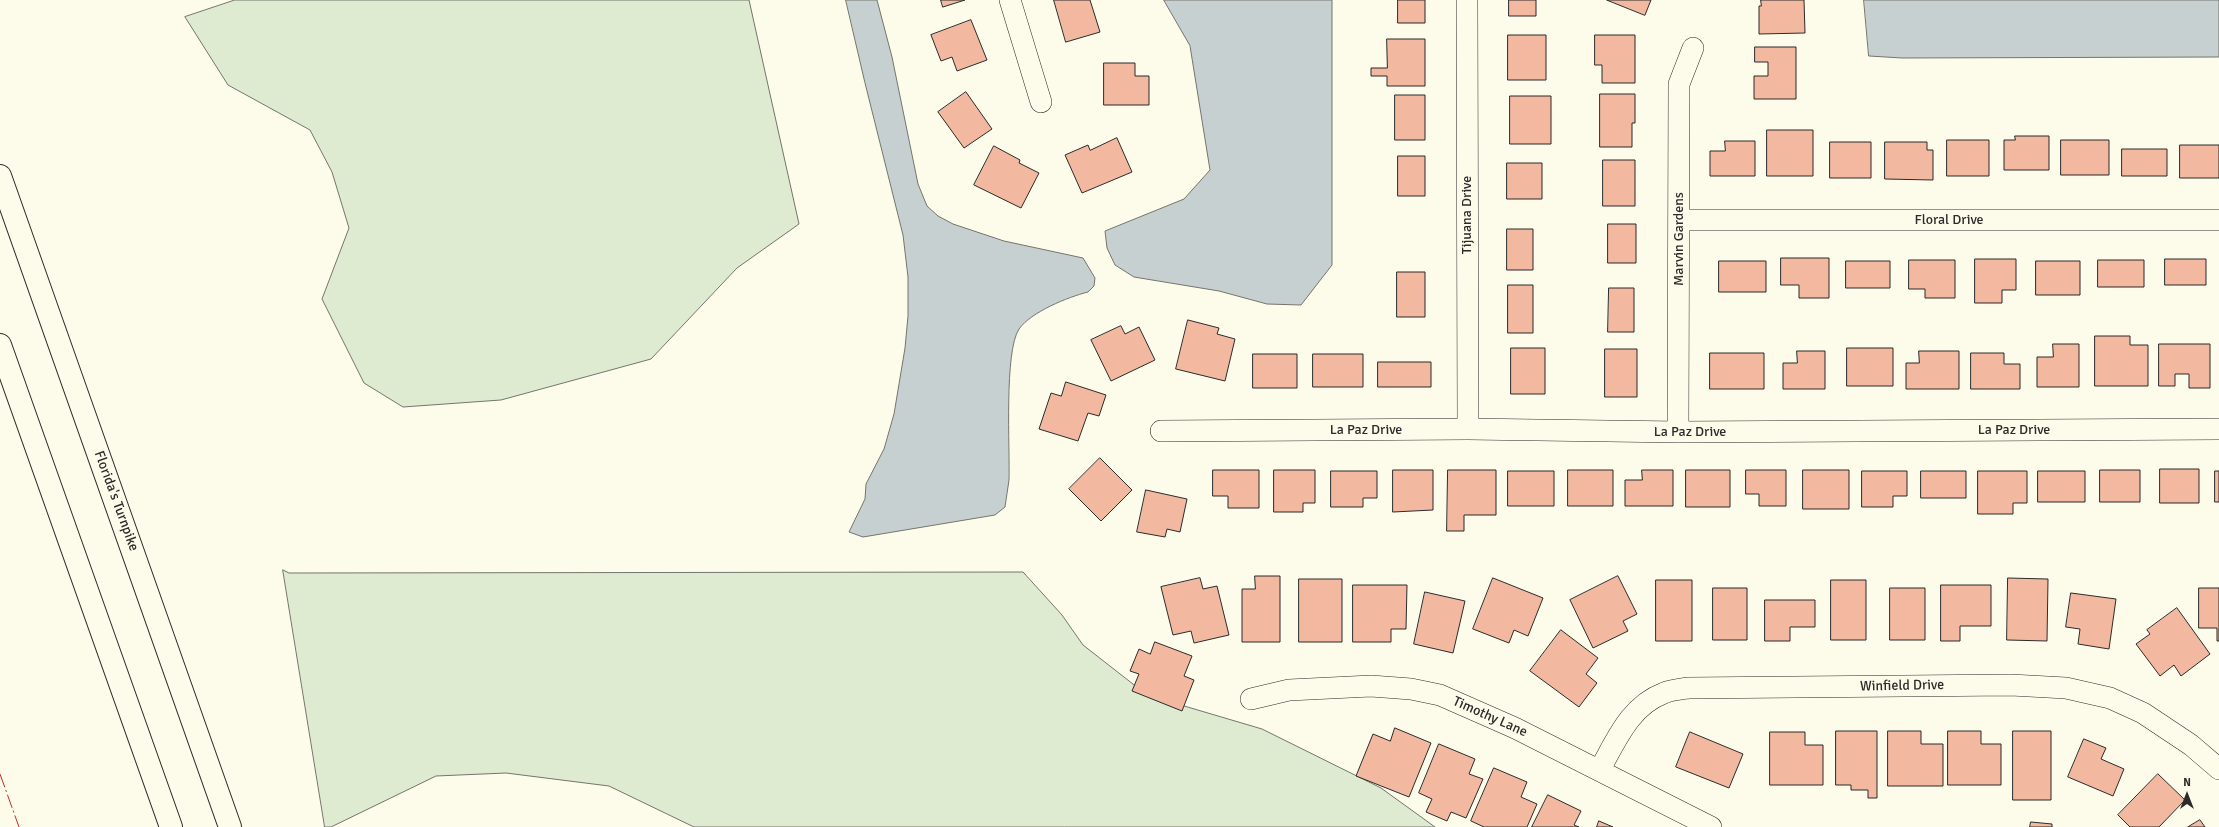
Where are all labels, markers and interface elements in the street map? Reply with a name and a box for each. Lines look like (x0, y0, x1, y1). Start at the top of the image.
street label: Tijuana Drive (1459, 176, 1475, 254)
street label: Marvin Gardens (1671, 192, 1687, 286)
street label: Floral Drive (1914, 212, 1984, 228)
street label: La Paz Drive (1330, 422, 1402, 438)
street label: La Paz Drive (1978, 422, 2050, 438)
street label: La Paz Drive (1654, 424, 1726, 440)
street label: Florida's Turnpike (90, 449, 142, 553)
street label: Winfield Drive (1860, 677, 1944, 695)
street label: Timothy Lane (1450, 693, 1530, 741)
north arrow (2167, 775, 2207, 815)
text: N (2183, 776, 2191, 789)

